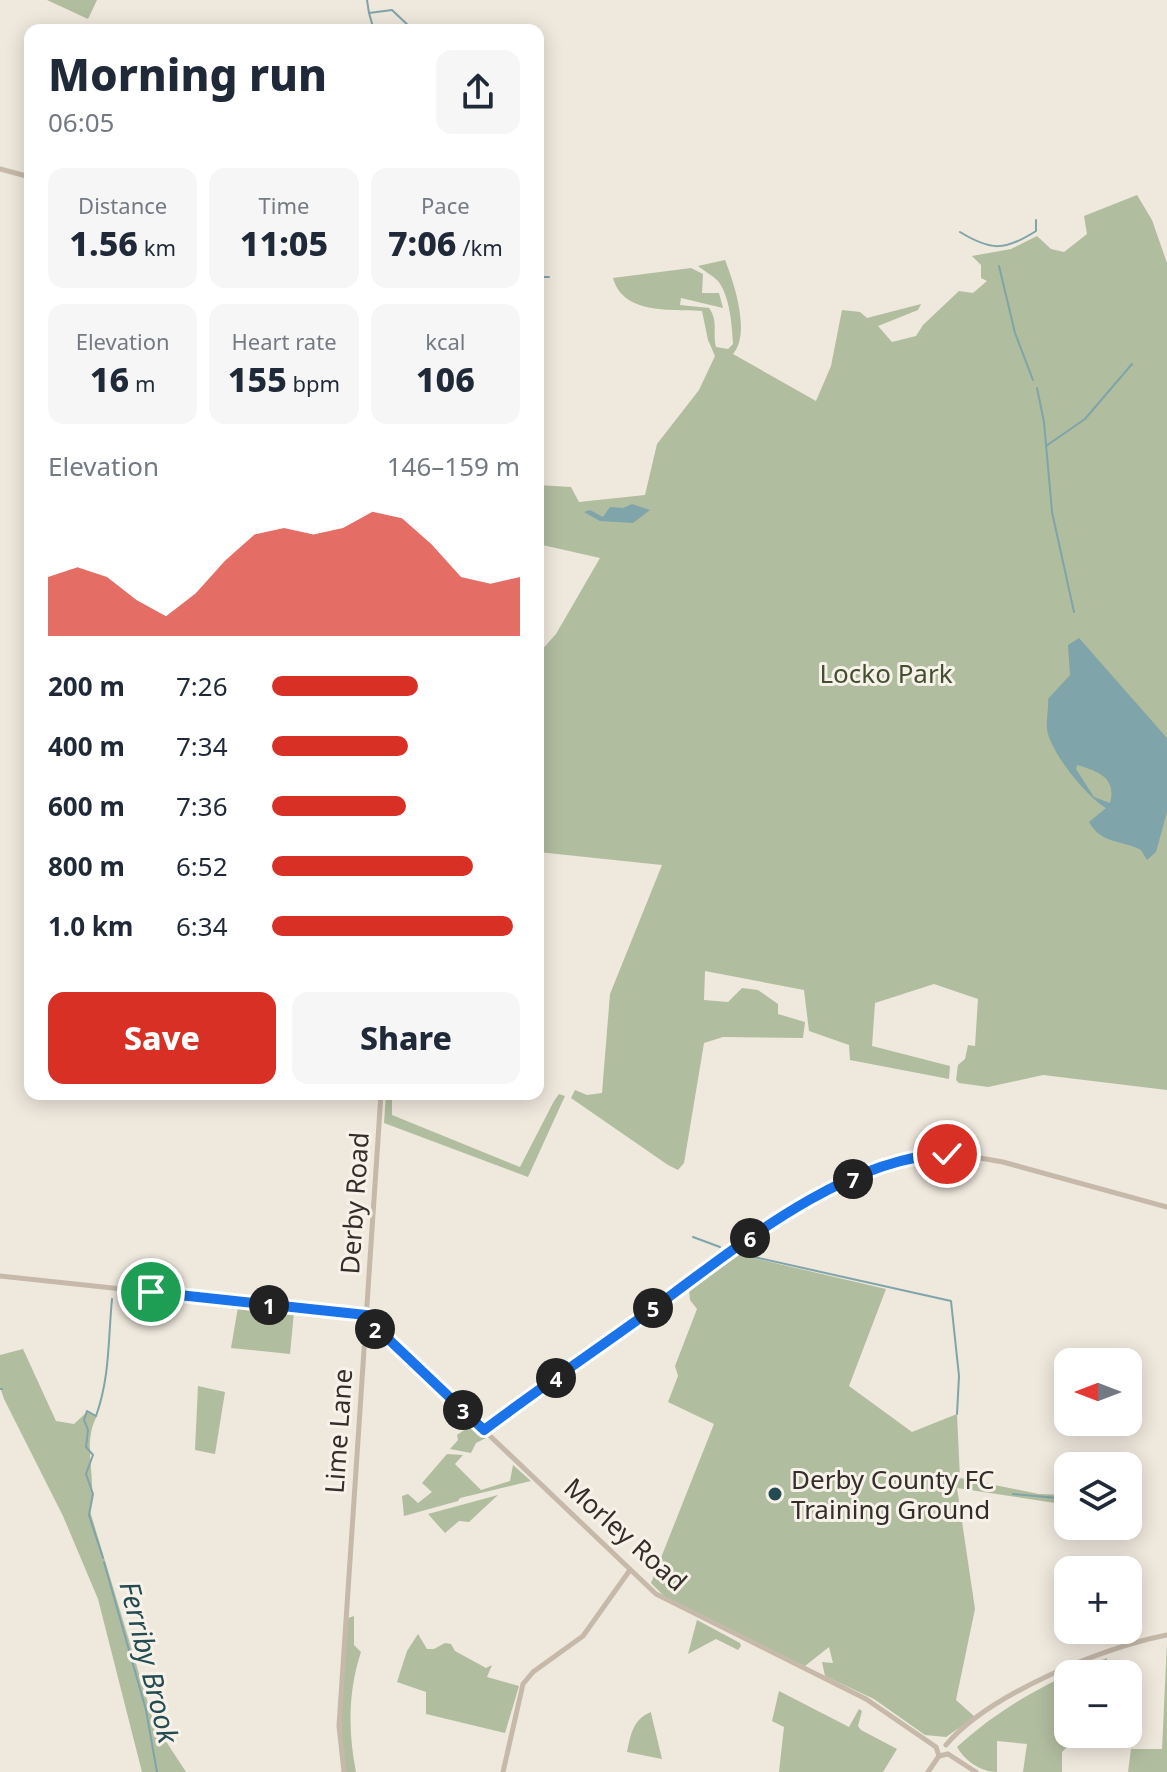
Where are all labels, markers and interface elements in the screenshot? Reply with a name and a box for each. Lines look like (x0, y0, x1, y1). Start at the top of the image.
text: Morning run (48, 44, 327, 104)
button: share (436, 50, 520, 134)
text: 06:05 (48, 104, 114, 140)
text: Distance (78, 190, 167, 220)
text: Time (259, 190, 309, 220)
text: Pace (421, 190, 470, 220)
text: 1.56 (69, 220, 138, 266)
text: 11:05 (240, 220, 328, 266)
text: 7:06 (388, 220, 457, 266)
text: km (138, 232, 176, 262)
text: /km (457, 232, 503, 262)
text: Elevation (76, 326, 170, 356)
text: Heart rate (231, 326, 337, 356)
text: kcal (425, 326, 465, 356)
text: 16 (90, 356, 129, 402)
text: 155 (228, 356, 287, 402)
text: 106 (416, 356, 475, 402)
text: m (129, 368, 155, 398)
text: bpm (287, 368, 340, 398)
text: Elevation (48, 448, 159, 484)
text: 146–159 m (387, 448, 520, 484)
park label: Locko Park (819, 655, 953, 691)
text: 200 m (48, 668, 125, 704)
text: 7:26 (176, 668, 228, 704)
text: 400 m (48, 728, 125, 764)
text: 7:34 (176, 728, 228, 764)
text: 600 m (48, 788, 125, 824)
text: 7:36 (176, 788, 228, 824)
text: 800 m (48, 848, 125, 884)
text: 6:52 (176, 848, 228, 884)
text: 1.0 km (48, 908, 133, 944)
text: 6:34 (176, 908, 228, 944)
button: Save (48, 992, 276, 1084)
button: Share (292, 992, 520, 1084)
pin (913, 1120, 981, 1188)
street label: Derby Road (331, 1131, 377, 1275)
icon: check (925, 1132, 969, 1176)
pin: 7 (833, 1159, 873, 1199)
text: 7 (847, 1164, 859, 1194)
pin: 6 (730, 1218, 770, 1258)
text: 6 (744, 1223, 756, 1253)
pin (117, 1258, 185, 1326)
icon: arrive (129, 1270, 173, 1314)
pin: 1 (249, 1285, 289, 1325)
pin: 5 (633, 1288, 673, 1328)
text: 1 (263, 1290, 275, 1320)
text: 5 (647, 1293, 659, 1323)
pin: 2 (355, 1309, 395, 1349)
text: 2 (369, 1314, 381, 1344)
north arrow (1054, 1348, 1142, 1436)
map controls (1054, 1348, 1142, 1748)
pin: 4 (536, 1358, 576, 1398)
text: 4 (550, 1363, 562, 1393)
street label: Lime Lane (316, 1367, 360, 1495)
pin: 3 (443, 1390, 483, 1430)
text: 3 (457, 1395, 469, 1425)
button: layers (1054, 1452, 1142, 1540)
place label: Derby County FC Training Ground (791, 1461, 995, 1527)
street label: Morley Road (557, 1469, 695, 1599)
marker: Derby County FC Training Ground (766, 1485, 784, 1503)
button: + (1054, 1556, 1142, 1644)
water label: Ferriby Brook (112, 1577, 189, 1748)
button: − (1054, 1660, 1142, 1748)

